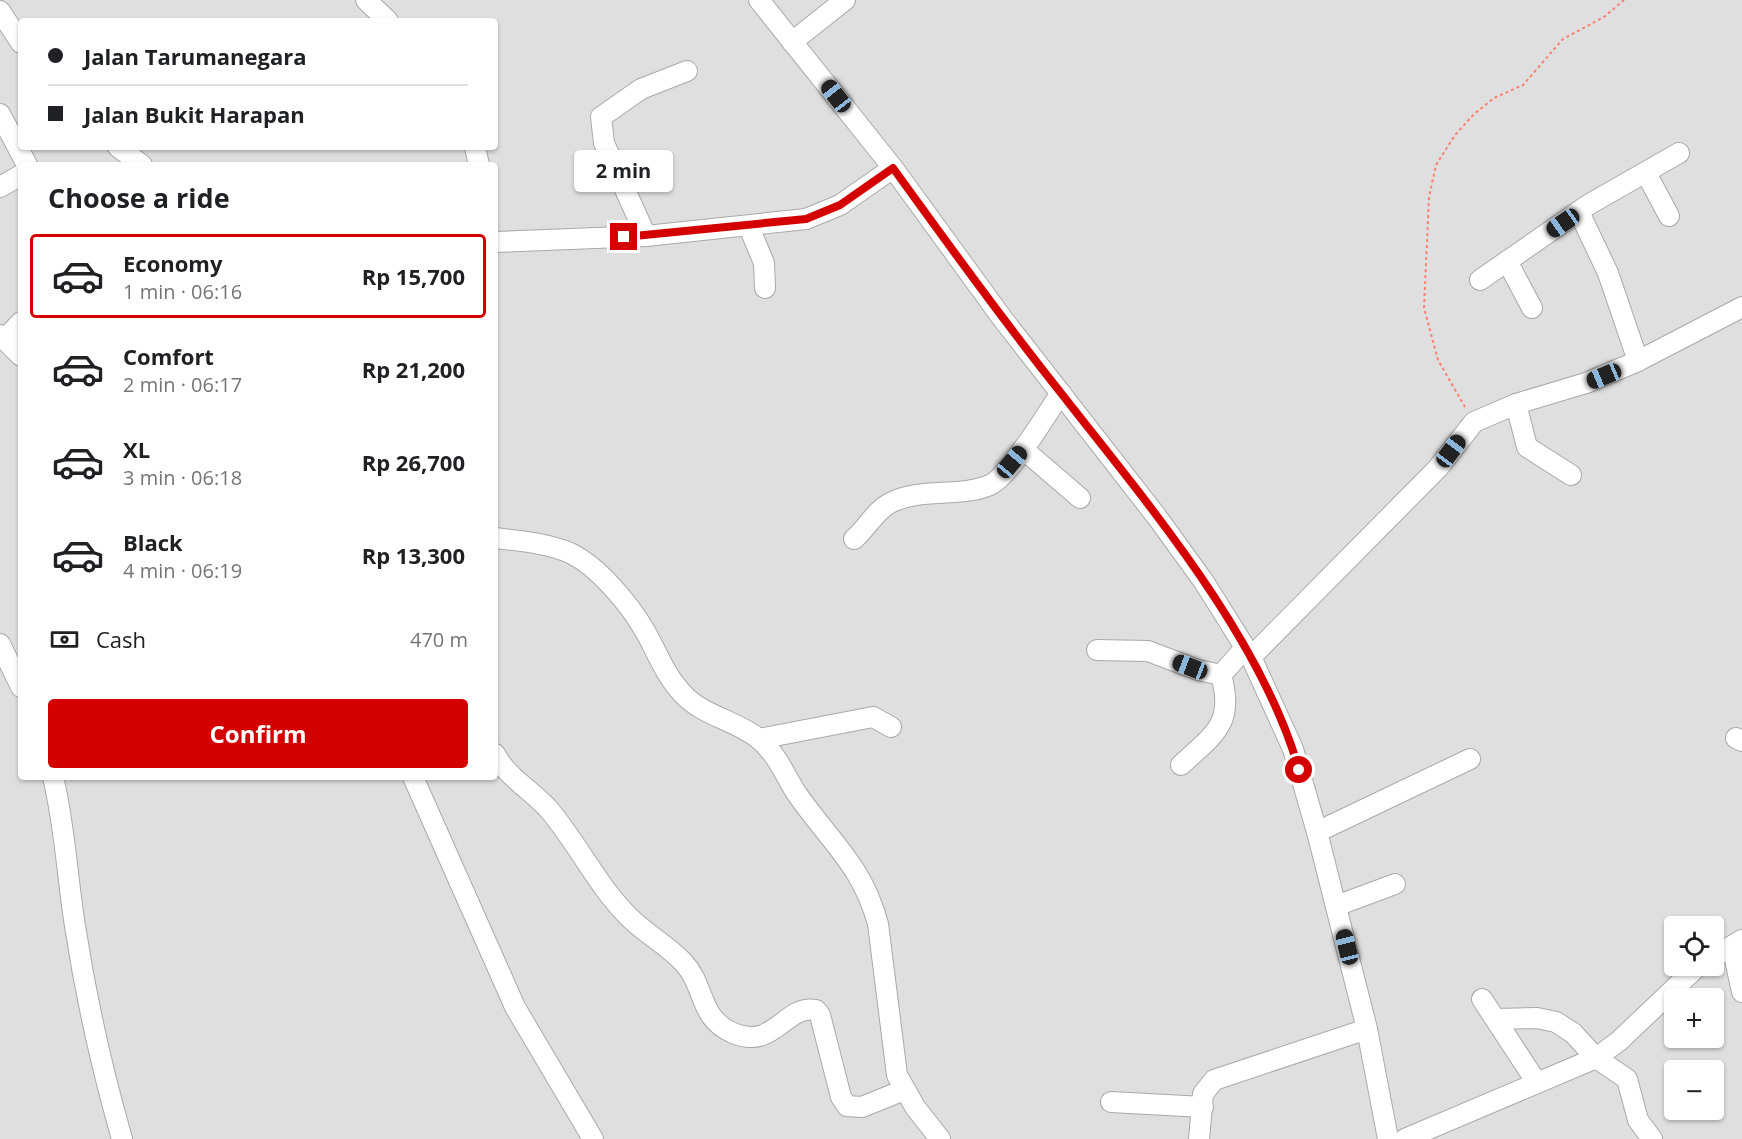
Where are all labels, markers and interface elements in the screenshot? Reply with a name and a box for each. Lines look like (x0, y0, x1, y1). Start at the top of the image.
text: Jalan Tarumanegara (84, 41, 307, 71)
car (818, 76, 854, 116)
text: Jalan Bukit Harapan (84, 99, 305, 129)
callout: 2 min (574, 150, 674, 192)
text: 2 min (596, 157, 651, 184)
text: Choose a ride (48, 179, 230, 216)
car (1543, 205, 1583, 241)
route end (610, 223, 637, 250)
text: Economy (123, 248, 222, 278)
icon: car (51, 249, 105, 303)
text: Rp 15,700 (362, 261, 465, 291)
text: 1 min · 06:16 (123, 278, 242, 305)
text: Comfort (123, 341, 214, 371)
icon: car (51, 342, 105, 396)
text: Rp 21,200 (362, 354, 465, 384)
car (1584, 361, 1624, 391)
text: 2 min · 06:17 (123, 371, 242, 398)
car (1433, 431, 1469, 471)
text: XL (123, 434, 150, 464)
icon: car (51, 435, 105, 489)
car (994, 442, 1030, 482)
text: Rp 26,700 (362, 447, 465, 477)
text: 3 min · 06:18 (123, 464, 242, 491)
text: Black (123, 527, 183, 557)
icon: car (51, 528, 105, 582)
text: Rp 13,300 (362, 540, 465, 570)
text: 4 min · 06:19 (123, 557, 242, 584)
icon: cash (48, 623, 81, 656)
text: Cash (96, 624, 146, 654)
text: 470 m (410, 626, 468, 653)
car (1170, 652, 1210, 682)
button: Confirm (48, 699, 468, 768)
route start (1285, 756, 1312, 783)
map controls (1664, 916, 1724, 1120)
button: locate (1664, 916, 1724, 976)
car (1334, 927, 1360, 967)
button: + (1664, 988, 1724, 1048)
button: − (1664, 1060, 1724, 1120)

